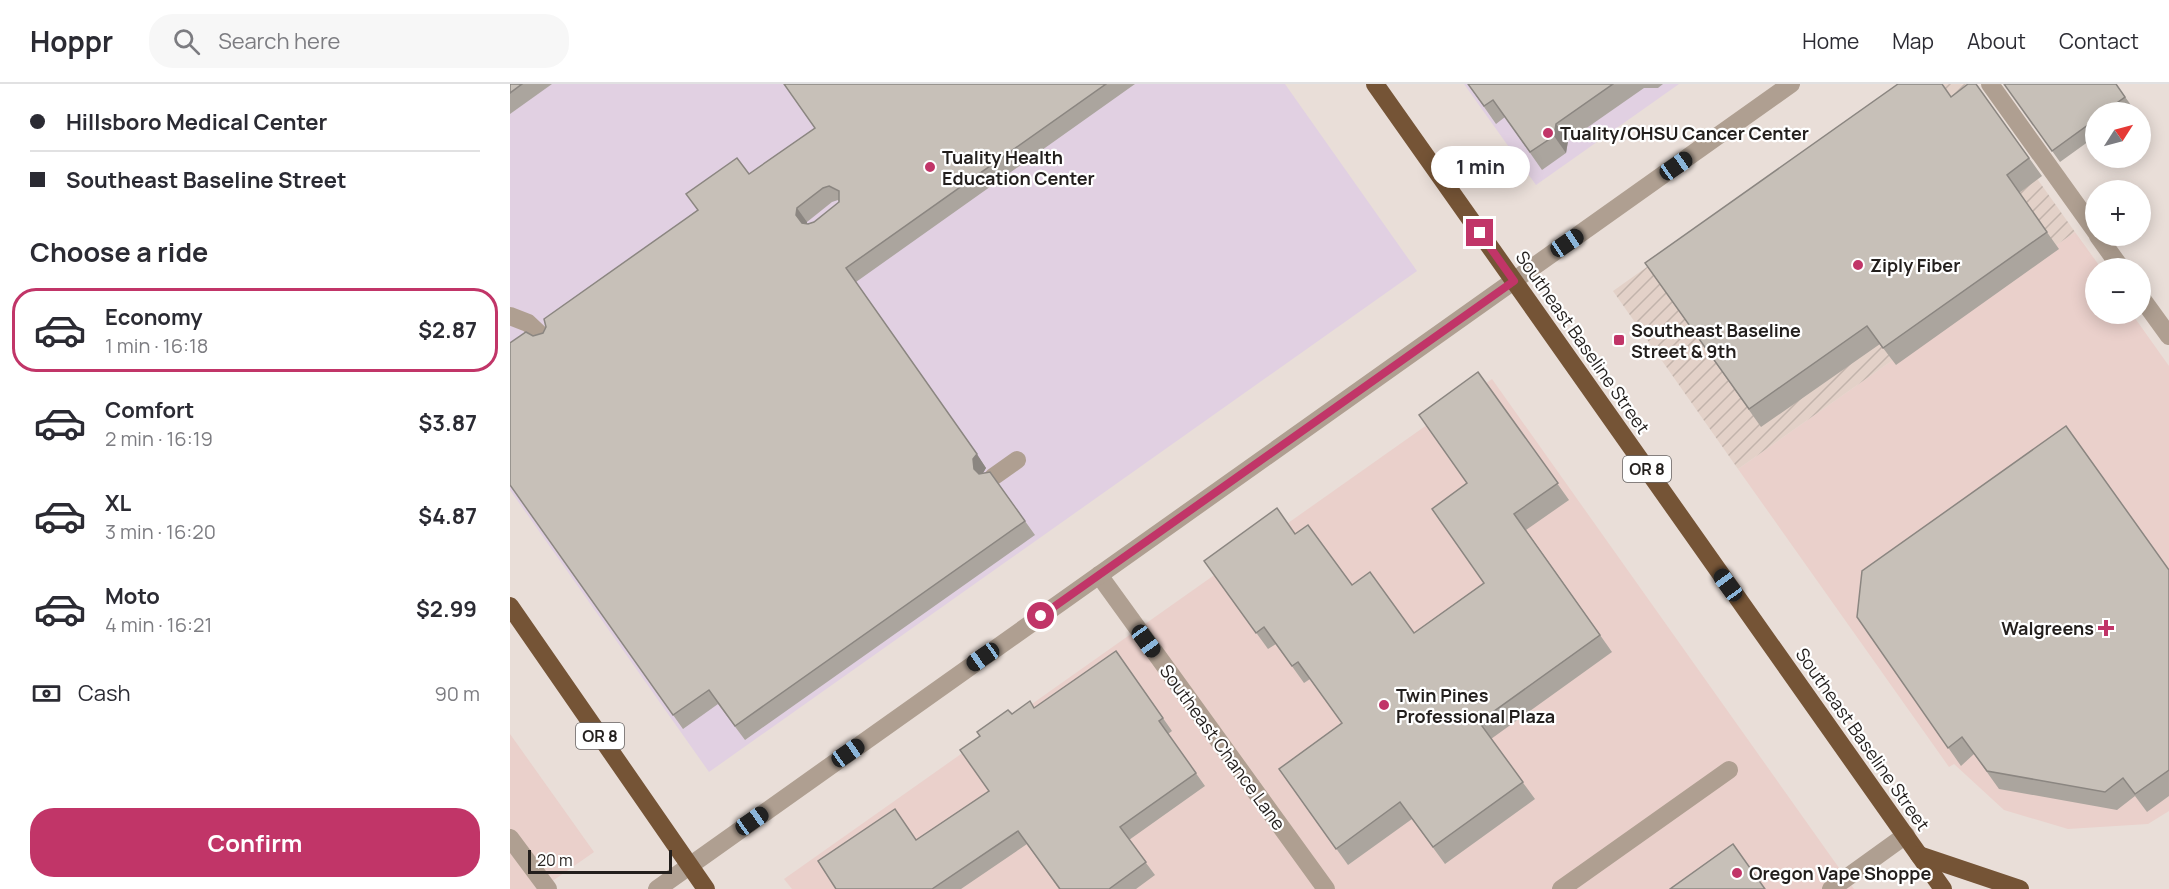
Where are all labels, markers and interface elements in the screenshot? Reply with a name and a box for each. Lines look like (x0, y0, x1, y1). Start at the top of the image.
search box (149, 14, 569, 68)
text: Hoppr (30, 22, 113, 60)
icon: search (170, 25, 203, 58)
text: Search here (218, 26, 340, 56)
text: Home (1802, 27, 1859, 55)
text: Map (1892, 27, 1934, 55)
text: About (1967, 27, 2026, 55)
text: Contact (2059, 27, 2139, 55)
north arrow (2085, 102, 2151, 168)
map controls (2085, 102, 2151, 324)
text: Hillsboro Medical Center (66, 107, 327, 137)
place label: Tuality/OHSU Cancer Center (1560, 121, 1809, 145)
marker: Tuality/OHSU Cancer Center (1541, 126, 1555, 140)
place label: Tuality Health Education Center (942, 145, 1095, 190)
callout: 1 min (1430, 146, 1530, 188)
car (1656, 148, 1696, 184)
text: 1 min (1456, 153, 1505, 180)
marker: Tuality Health Education Center (923, 160, 937, 174)
text: Southeast Baseline Street (66, 165, 346, 195)
button: + (2085, 180, 2151, 246)
route end (1466, 219, 1493, 246)
car (1547, 225, 1587, 261)
text: Choose a ride (30, 233, 208, 270)
street label: Southeast Baseline Street (1511, 246, 1655, 438)
place label: Ziply Fiber (1870, 253, 1960, 277)
marker: Ziply Fiber (1851, 258, 1865, 272)
button: − (2085, 258, 2151, 324)
text: Economy (105, 302, 203, 332)
icon: car (33, 303, 87, 357)
text: $2.87 (418, 315, 477, 345)
place label: Southeast Baseline Street & 9th (1631, 318, 1801, 363)
text: 1 min · 16:18 (105, 332, 208, 359)
marker: Southeast Baseline Street & 9th (1612, 333, 1626, 347)
text: Comfort (105, 395, 194, 425)
icon: car (33, 396, 87, 450)
text: $3.87 (419, 408, 477, 438)
text: 2 min · 16:19 (105, 425, 213, 452)
road number: OR 8 (1623, 456, 1671, 482)
text: XL (105, 488, 131, 518)
icon: car (33, 489, 87, 543)
text: $4.87 (418, 501, 477, 531)
text: 3 min · 16:20 (105, 518, 216, 545)
car (1710, 565, 1746, 605)
text: Moto (105, 581, 160, 611)
icon: car (33, 582, 87, 636)
text: $2.99 (416, 594, 477, 624)
route start (1027, 602, 1054, 629)
text: 4 min · 16:21 (105, 611, 212, 638)
place label: Walgreens (2001, 616, 2094, 640)
car (1128, 621, 1164, 661)
marker: Walgreens (2099, 621, 2113, 635)
car (963, 639, 1003, 675)
street label: Southeast Baseline Street (1791, 643, 1935, 835)
street label: Southeast Chance Lane (1155, 659, 1291, 835)
icon: cash (30, 677, 63, 710)
text: Cash (78, 678, 131, 708)
text: 90 m (434, 680, 480, 707)
place label: Twin Pines Professional Plaza (1396, 683, 1555, 728)
marker: Twin Pines Professional Plaza (1377, 698, 1391, 712)
road number: OR 8 (576, 723, 624, 749)
car (828, 735, 868, 771)
car (732, 803, 772, 839)
button: Confirm (30, 808, 480, 877)
scale bar (528, 847, 672, 874)
text: 20 m (537, 849, 573, 871)
place label: Oregon Vape Shoppe (1749, 861, 1931, 885)
marker: Oregon Vape Shoppe (1730, 866, 1744, 880)

